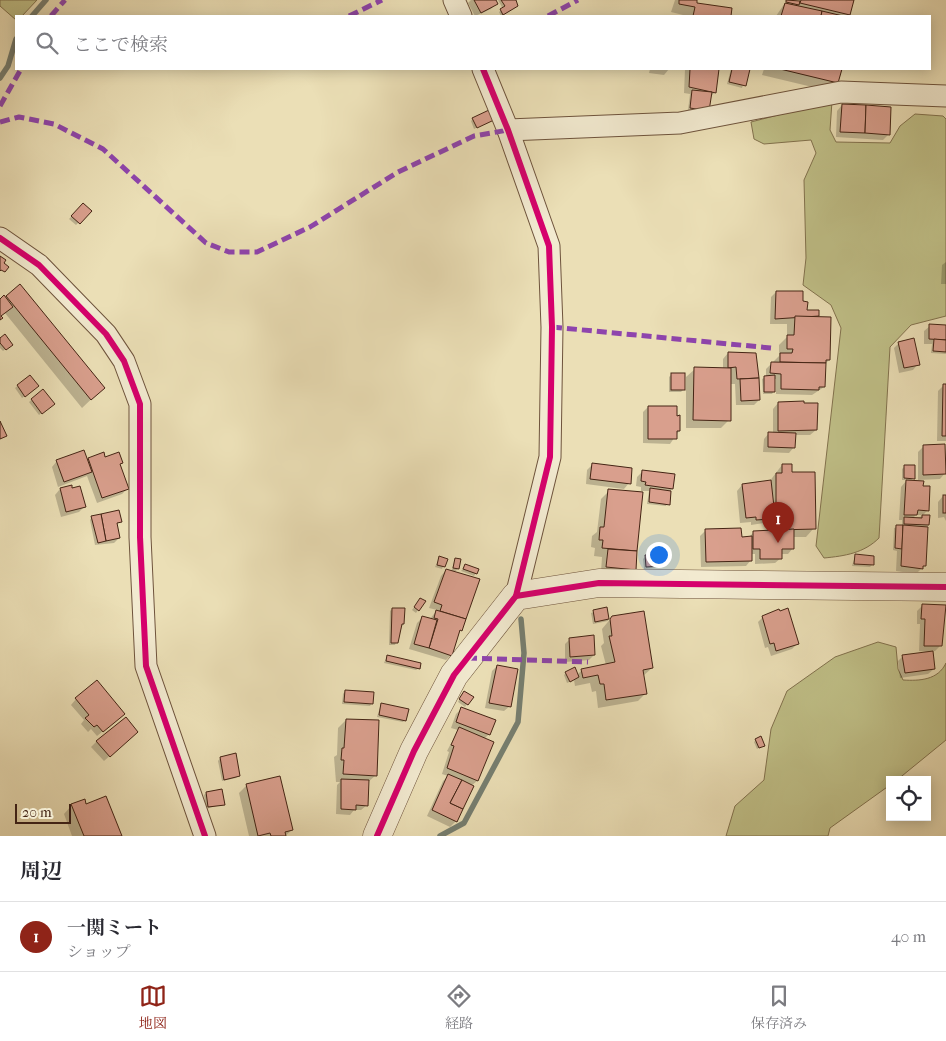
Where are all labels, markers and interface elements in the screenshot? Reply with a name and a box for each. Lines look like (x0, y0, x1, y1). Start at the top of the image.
search box (15, 15, 931, 70)
icon: search (33, 29, 61, 57)
text: ここで検索 (73, 34, 168, 56)
pin: 1 (762, 502, 794, 543)
your location (646, 542, 672, 568)
map controls (886, 776, 931, 821)
button: locate (886, 776, 931, 821)
scale bar (15, 801, 71, 824)
text: 20 m (22, 804, 52, 821)
text: 周辺 (20, 859, 62, 883)
text: 一関ミート (67, 917, 162, 939)
text: 1 (33, 927, 39, 946)
text: 40 m (891, 927, 926, 946)
text: ショップ (67, 942, 131, 961)
tab: 地図 (139, 982, 167, 1032)
tab: 経路 (445, 982, 473, 1032)
tab: 保存済み (751, 982, 807, 1032)

